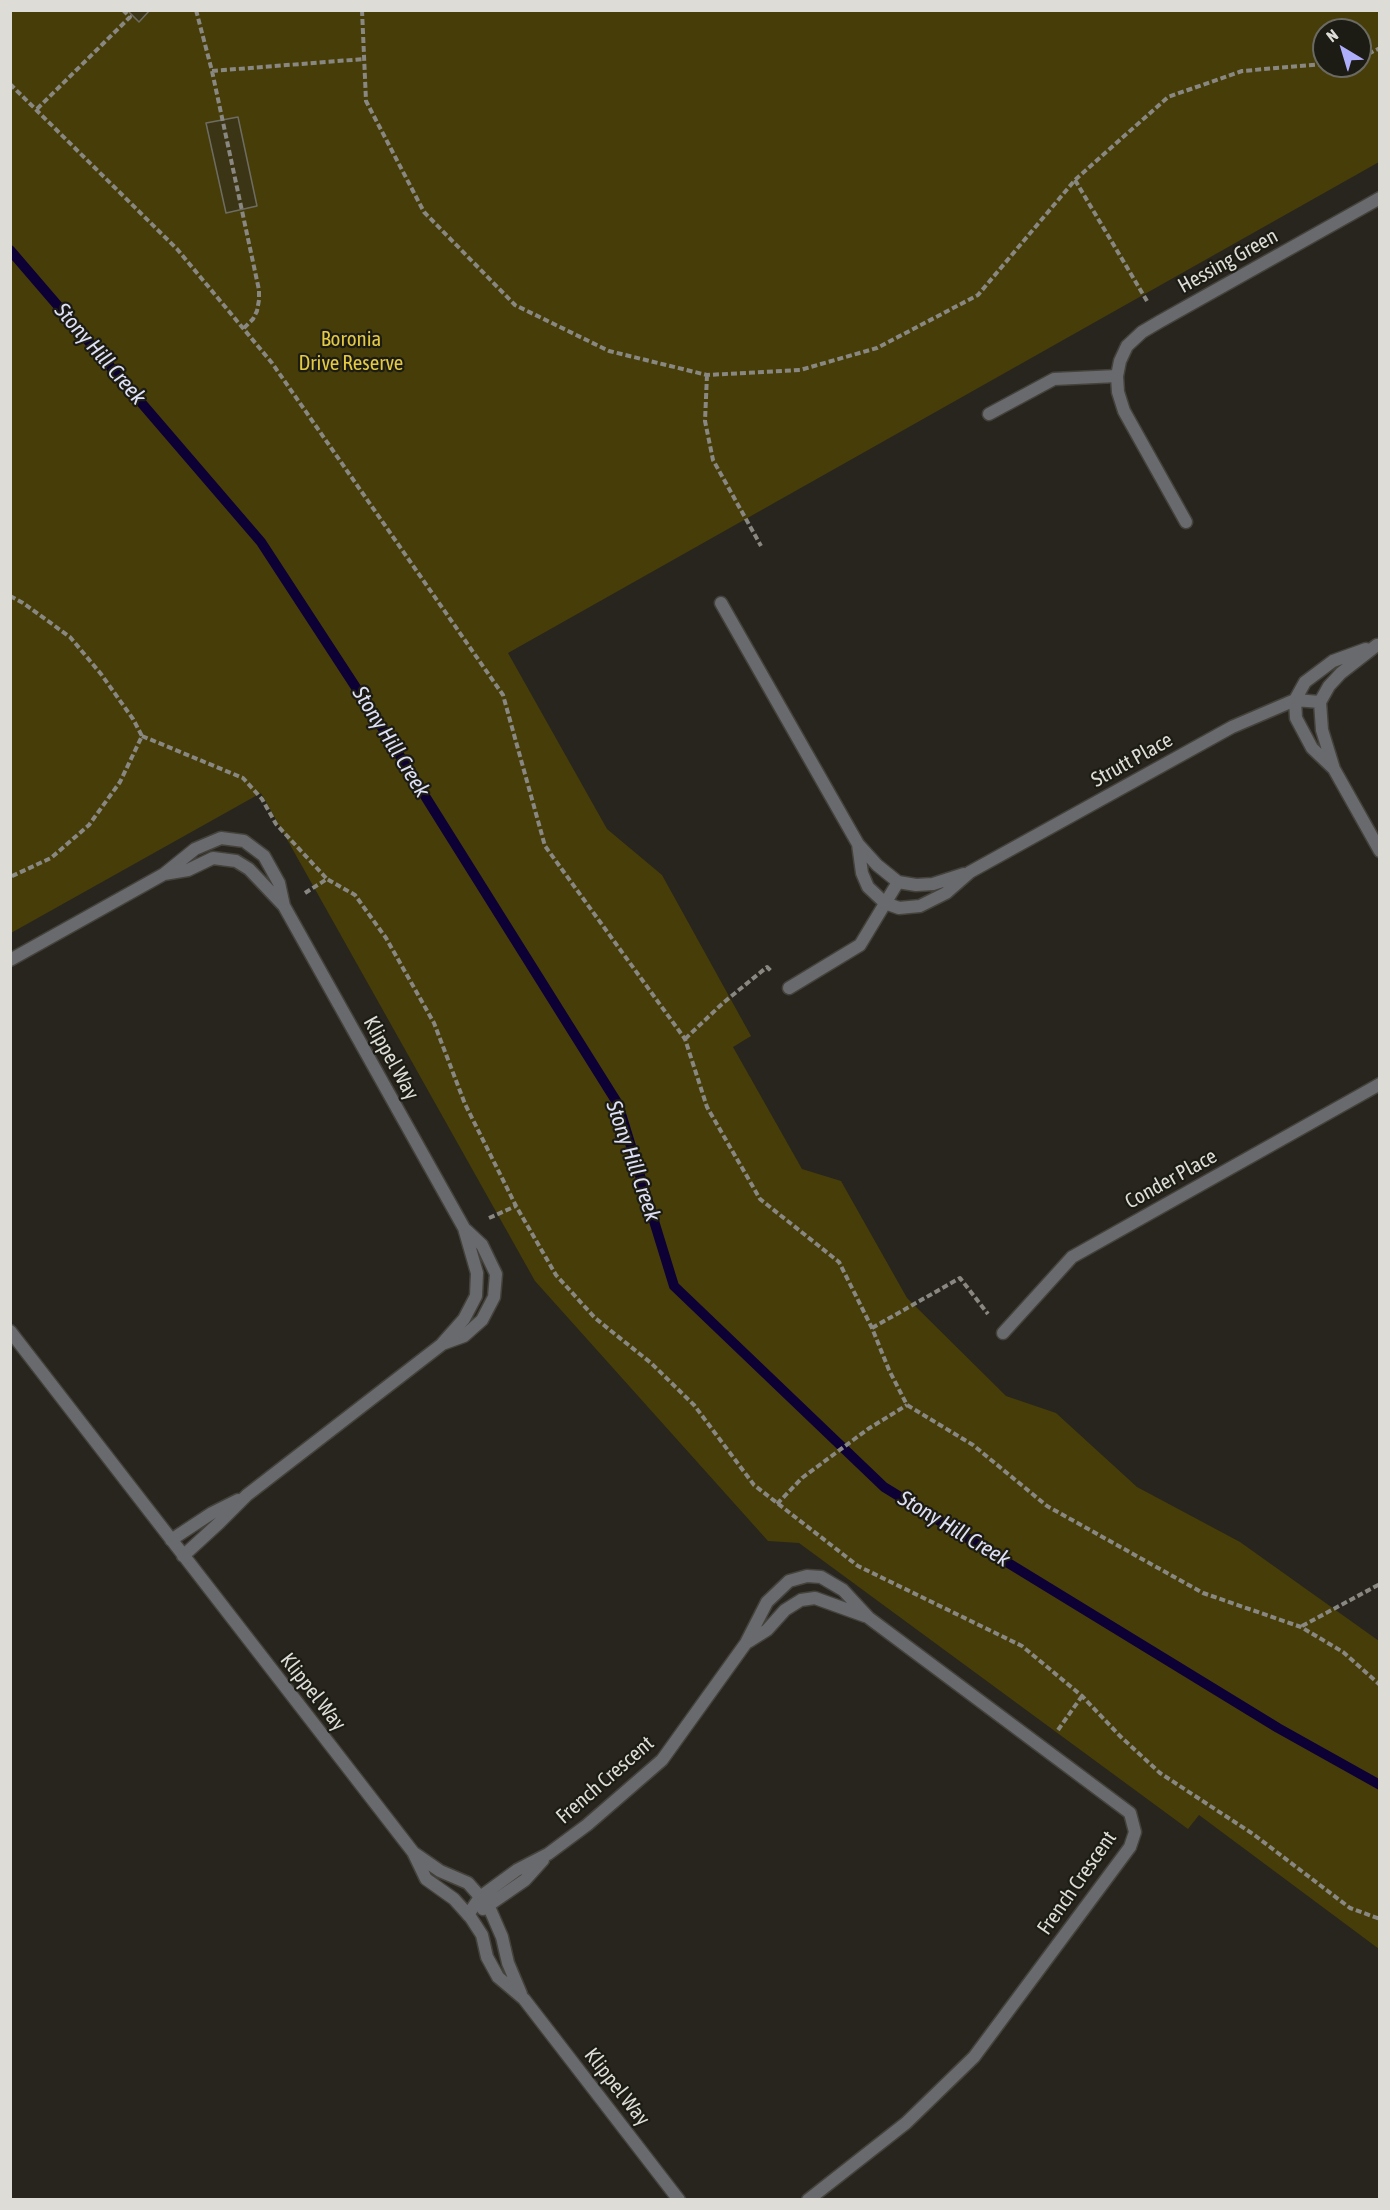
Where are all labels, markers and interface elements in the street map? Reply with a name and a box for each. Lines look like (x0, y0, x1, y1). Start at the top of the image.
north arrow (1312, 18, 1372, 78)
text: N (1323, 25, 1341, 45)
street label: Hessing Green (1174, 223, 1282, 299)
water label: Stony Hill Creek (49, 298, 151, 410)
park label: Boronia Drive Reserve (299, 326, 403, 376)
water label: Stony Hill Creek (346, 682, 436, 802)
street label: Strutt Place (1087, 727, 1177, 793)
street label: Klippel Way (358, 1012, 424, 1104)
water label: Stony Hill Creek (600, 1097, 666, 1225)
street label: Conder Place (1121, 1143, 1221, 1215)
water label: Stony Hill Creek (893, 1485, 1015, 1573)
street label: Klippel Way (275, 1648, 351, 1736)
street label: French Crescent (551, 1731, 659, 1829)
street label: French Crescent (1032, 1826, 1122, 1940)
street label: Klippel Way (579, 2043, 655, 2131)

